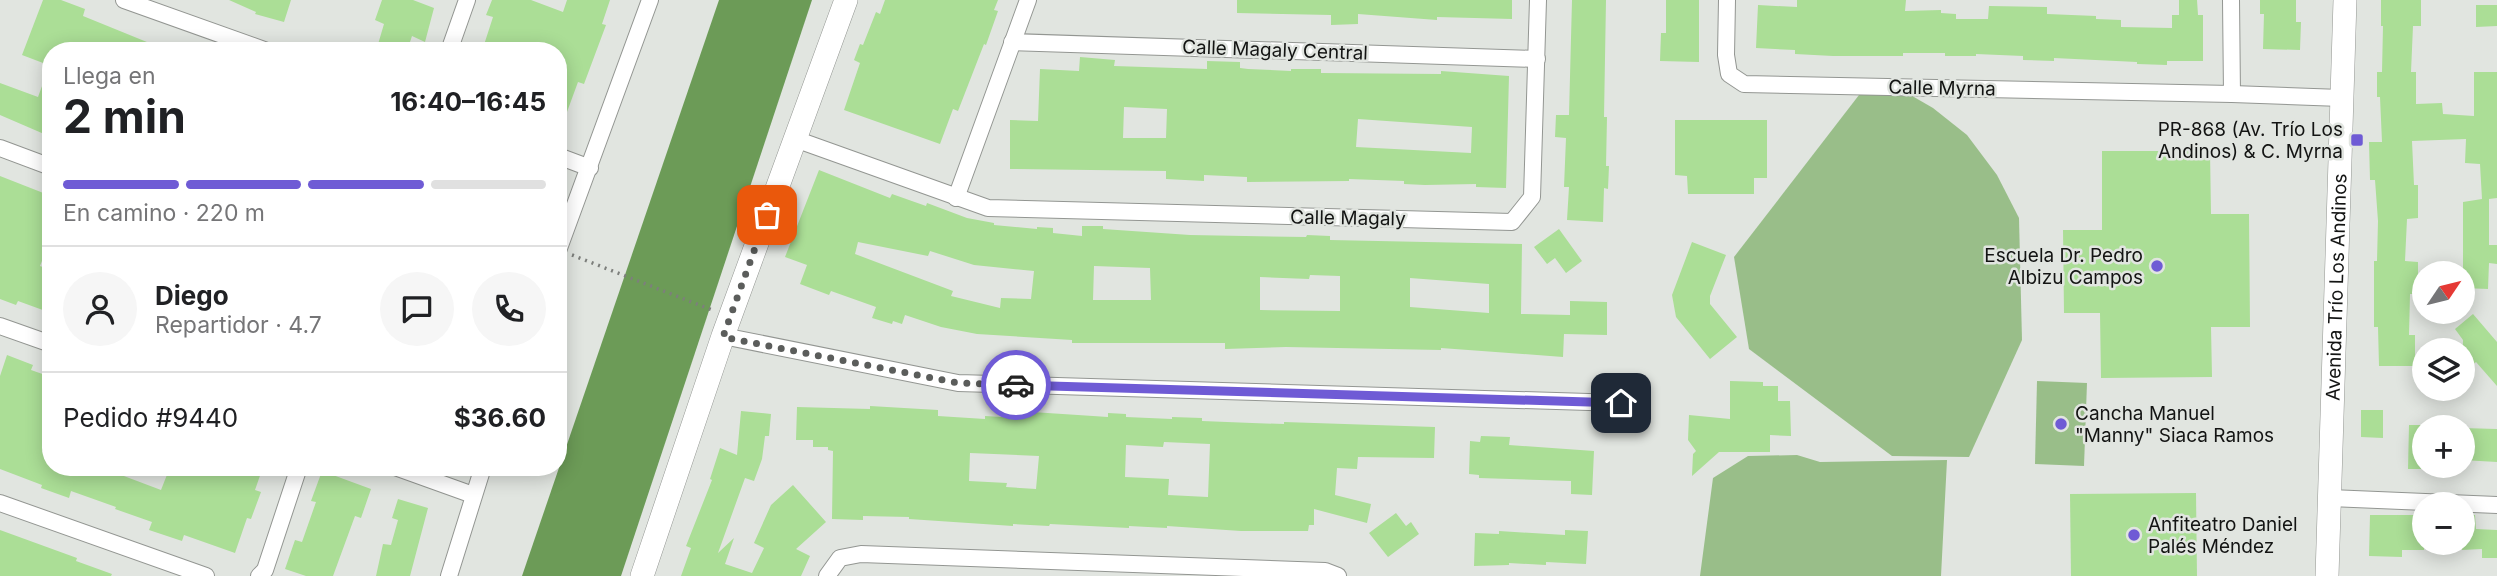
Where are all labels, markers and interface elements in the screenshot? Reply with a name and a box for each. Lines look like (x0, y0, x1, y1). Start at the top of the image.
street label: Calle Magaly Central (1182, 35, 1368, 65)
text: Llega en (63, 62, 155, 90)
street label: Calle Myrna (1888, 76, 1996, 100)
text: 16:40–16:45 (390, 86, 546, 117)
text: 2 min (63, 88, 186, 144)
place label: PR-868 (Av. Trío Los Andinos) & C. Myrna (2158, 118, 2343, 163)
marker: PR-868 (Av. Trío Los Andinos) & C. Myrna (2349, 132, 2365, 148)
street label: Avenida Trío Los Andinos (2321, 173, 2351, 401)
pin (737, 185, 797, 245)
icon: bag (748, 196, 786, 234)
text: En camino · 220 m (63, 199, 265, 227)
street label: Calle Magaly (1290, 205, 1406, 231)
place label: Escuela Dr. Pedro Albizu Campos (1984, 244, 2143, 289)
marker: Escuela Dr. Pedro Albizu Campos (2149, 258, 2165, 274)
north arrow (2412, 261, 2474, 324)
map controls (2412, 261, 2475, 555)
button: person (63, 272, 137, 346)
button: chat (380, 272, 454, 346)
button: phone (472, 272, 546, 346)
text: Diego (155, 280, 229, 311)
text: Repartidor · 4.7 (155, 311, 322, 339)
button: layers (2412, 338, 2475, 401)
courier (981, 350, 1051, 420)
icon: car (997, 366, 1035, 404)
pin (1591, 373, 1651, 433)
icon: home (1602, 384, 1640, 422)
text: Pedido #9440 (63, 402, 238, 433)
text: $36.60 (454, 402, 546, 433)
place label: Cancha Manuel "Manny" Siaca Ramos (2075, 402, 2274, 447)
button: + (2412, 415, 2475, 478)
marker: Cancha Manuel "Manny" Siaca Ramos (2053, 416, 2069, 432)
button: − (2412, 492, 2475, 555)
place label: Anfiteatro Daniel Palés Méndez (2148, 513, 2298, 558)
marker: Anfiteatro Daniel Palés Méndez (2126, 527, 2142, 543)

